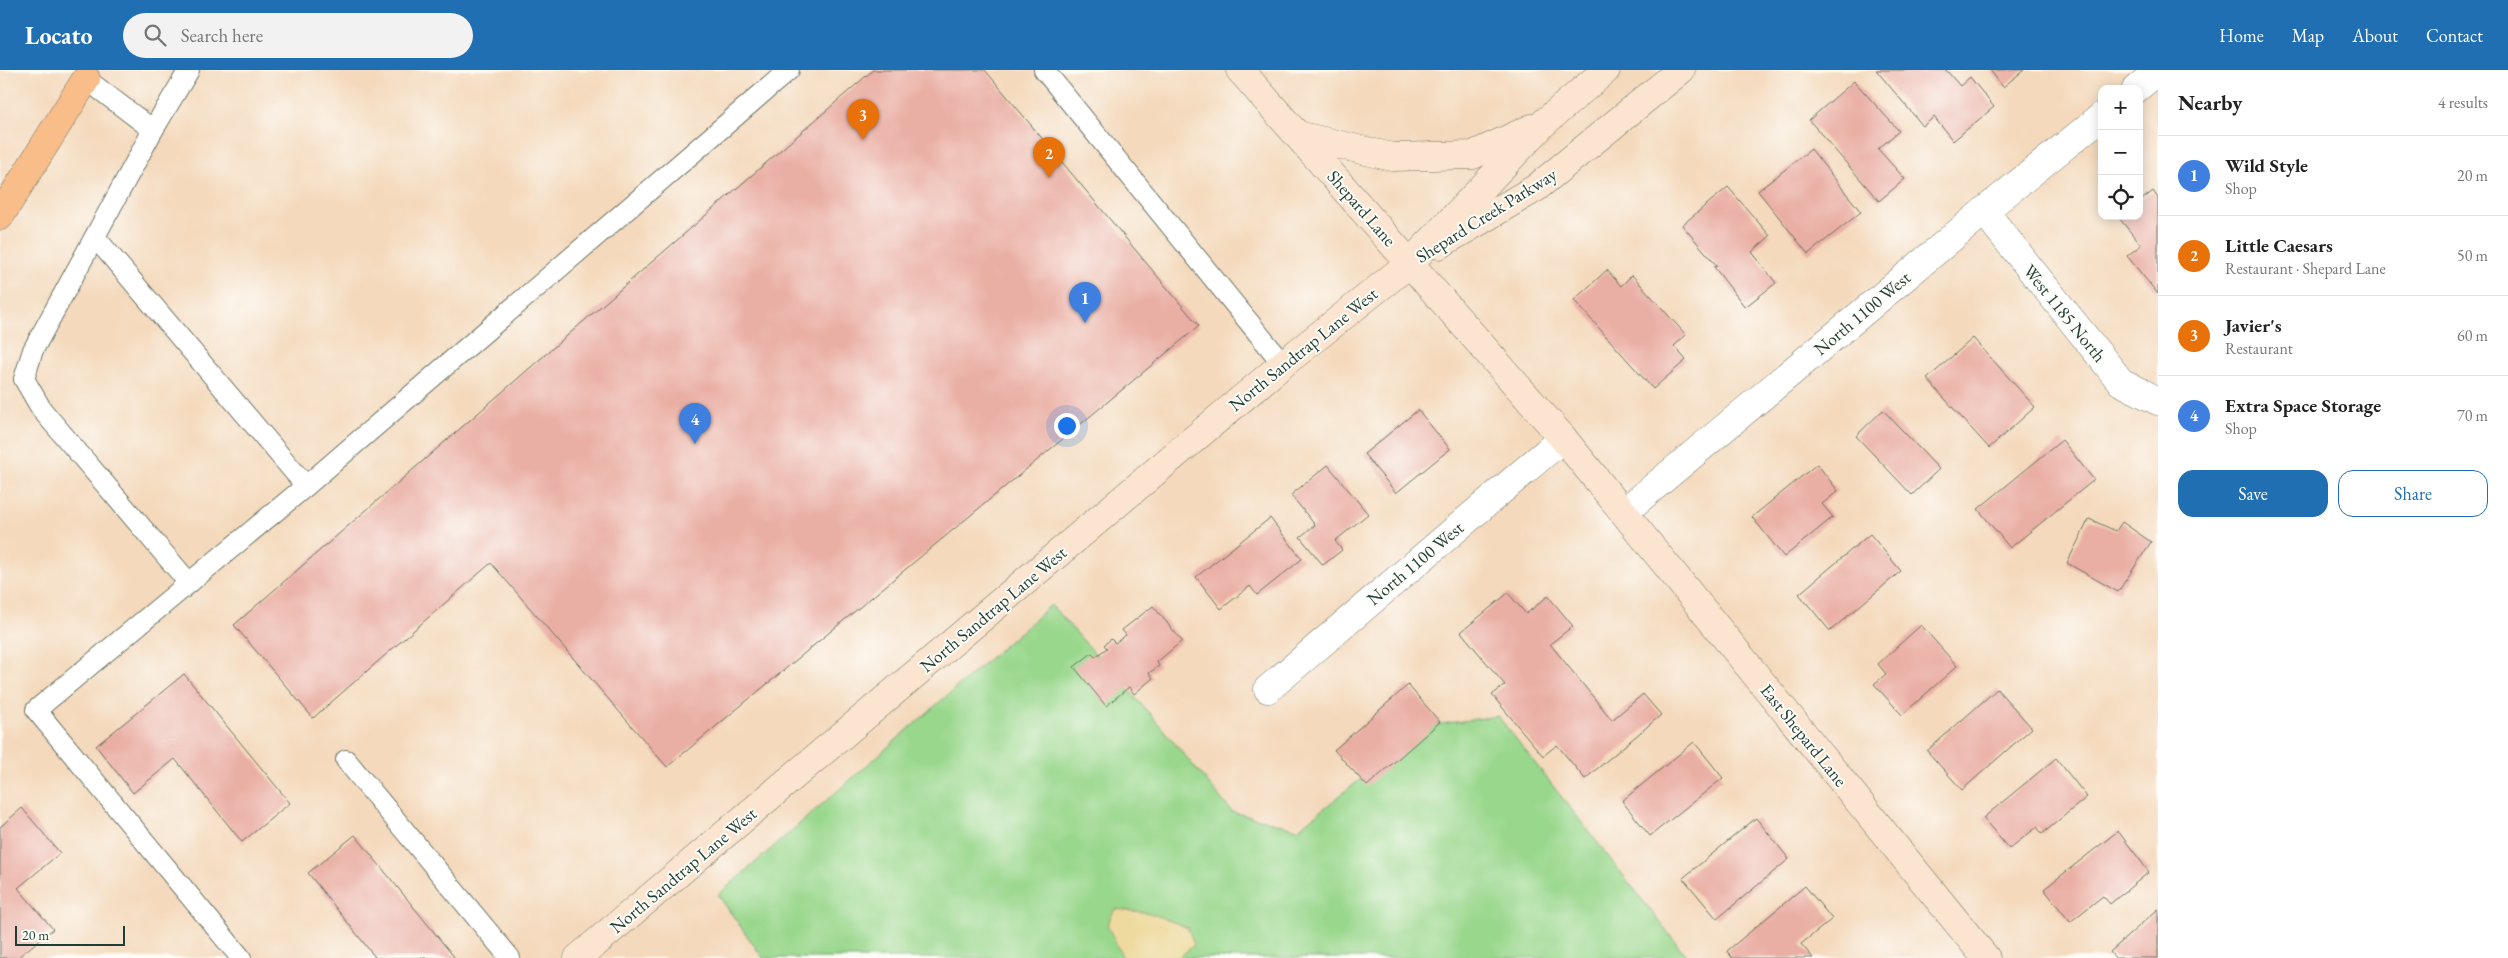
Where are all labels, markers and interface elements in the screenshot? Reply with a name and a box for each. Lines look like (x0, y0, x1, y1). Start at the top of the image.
search box (123, 13, 473, 58)
text: Locato (25, 20, 93, 51)
icon: search (141, 21, 169, 49)
text: Search here (181, 23, 263, 48)
text: Home (2219, 24, 2264, 47)
text: Map (2292, 24, 2324, 47)
text: About (2352, 24, 2398, 47)
text: Contact (2426, 24, 2483, 47)
map controls (2098, 85, 2143, 220)
button: + (2098, 85, 2143, 130)
text: Nearby (2178, 89, 2242, 116)
text: 4 results (2438, 92, 2488, 113)
pin: 3 (847, 99, 879, 140)
button: − (2098, 130, 2143, 175)
pin: 2 (1033, 137, 1065, 178)
text: Wild Style (2225, 153, 2308, 178)
street label: Shepard Creek Parkway (1411, 162, 1561, 268)
street label: Shepard Lane (1323, 165, 1401, 251)
text: 1 (2190, 165, 2198, 186)
text: 20 m (2457, 165, 2488, 186)
button: locate (2098, 175, 2143, 220)
text: Shop (2225, 178, 2257, 199)
text: Little Caesars (2225, 233, 2333, 258)
text: 2 (2190, 245, 2198, 266)
text: 50 m (2457, 245, 2488, 266)
text: Restaurant · Shepard Lane (2225, 258, 2386, 279)
street label: West 1185 North (2019, 260, 2111, 366)
street label: North 1100 West (1809, 266, 1915, 360)
pin: 1 (1069, 282, 1101, 323)
street label: North Sandtrap Lane West (1224, 282, 1382, 416)
text: Javier's (2225, 313, 2282, 338)
text: 3 (2190, 325, 2198, 346)
text: 60 m (2457, 325, 2488, 346)
text: Restaurant (2225, 338, 2293, 359)
text: Extra Space Storage (2225, 393, 2381, 418)
pin: 4 (679, 403, 711, 444)
text: 4 (2190, 405, 2198, 426)
text: 70 m (2457, 405, 2488, 426)
your location (1054, 413, 1080, 439)
text: Shop (2225, 418, 2257, 439)
button: Save (2178, 470, 2328, 517)
button: Share (2338, 470, 2488, 517)
street label: North 1100 West (1362, 516, 1468, 610)
street label: North Sandtrap Lane West (915, 541, 1071, 677)
street label: East Shepard Lane (1756, 679, 1852, 791)
street label: North Sandtrap Lane West (605, 802, 761, 938)
scale bar (15, 923, 125, 946)
text: 20 m (22, 926, 49, 944)

